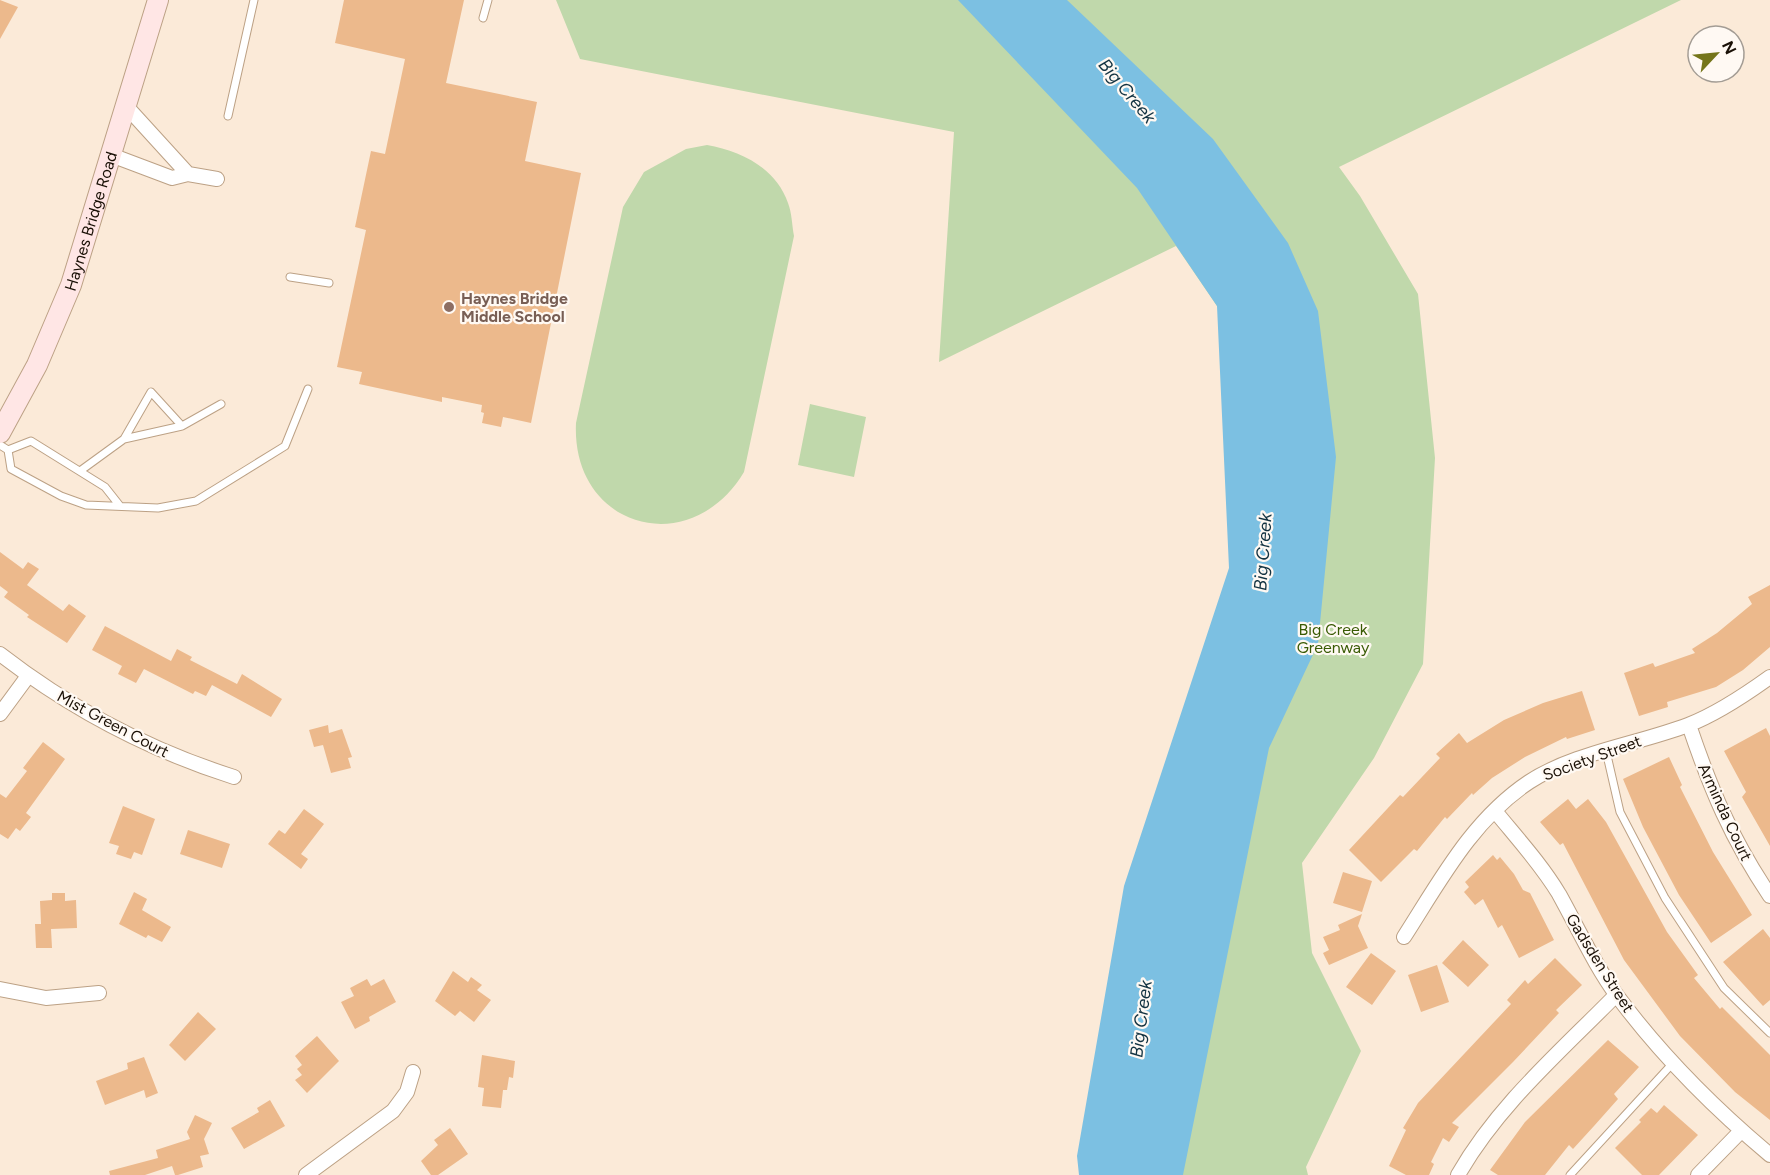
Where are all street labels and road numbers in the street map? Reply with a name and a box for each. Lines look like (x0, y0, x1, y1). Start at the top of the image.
street label: Haynes Bridge Road (60, 149, 121, 293)
street label: Mist Green Court (54, 687, 172, 761)
street label: Society Street (1540, 731, 1644, 785)
street label: Arminda Court (1694, 760, 1756, 864)
street label: Gadsden Street (1562, 910, 1638, 1016)

